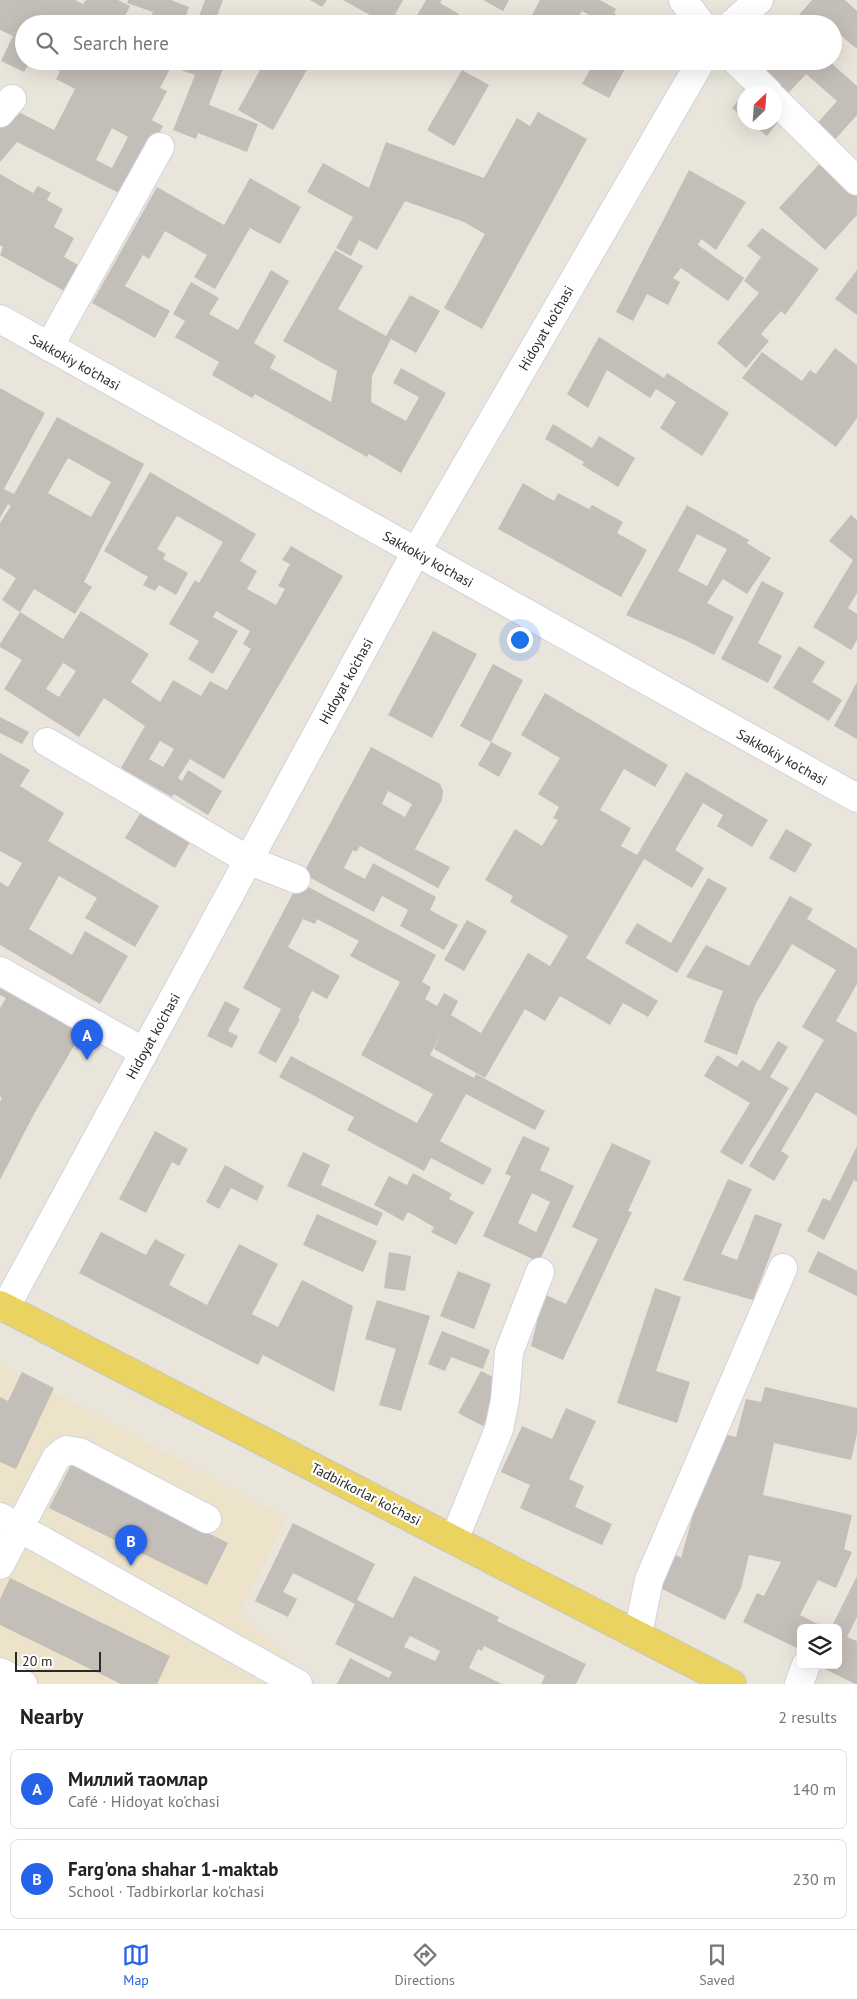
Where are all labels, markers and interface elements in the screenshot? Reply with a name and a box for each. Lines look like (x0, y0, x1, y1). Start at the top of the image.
search box (15, 15, 842, 70)
icon: search (33, 29, 61, 57)
text: Search here (73, 31, 169, 55)
north arrow (737, 85, 782, 130)
street label: Hidoyat ko'chasi (514, 282, 578, 374)
street label: Sakkokiy ko'chasi (27, 330, 123, 394)
street label: Sakkokiy ko'chasi (380, 527, 476, 591)
your location (507, 627, 533, 653)
street label: Hidoyat ko'chasi (315, 635, 377, 727)
street label: Sakkokiy ko'chasi (734, 725, 830, 789)
street label: Hidoyat ko'chasi (122, 990, 184, 1082)
pin: A (71, 1019, 103, 1060)
street label: Tadbirkorlar ko'chasi (308, 1459, 424, 1529)
pin: B (115, 1525, 147, 1566)
map controls (797, 1624, 842, 1669)
button: layers (797, 1624, 842, 1669)
scale bar (15, 1649, 101, 1672)
text: 20 m (22, 1652, 52, 1670)
text: Nearby (20, 1703, 83, 1730)
text: 2 results (778, 1707, 837, 1727)
text: Миллий таомлар (68, 1767, 208, 1791)
text: A (32, 1779, 42, 1799)
text: 140 m (793, 1779, 836, 1799)
text: Café · Hidoyat ko'chasi (68, 1791, 220, 1811)
text: Farg'ona shahar 1-maktab (68, 1857, 279, 1881)
text: B (32, 1869, 42, 1889)
text: 230 m (793, 1869, 836, 1889)
text: School · Tadbirkorlar ko'chasi (68, 1881, 265, 1901)
tab: Map (122, 1941, 150, 1989)
tab: Directions (394, 1941, 455, 1989)
tab: Saved (699, 1941, 735, 1989)

